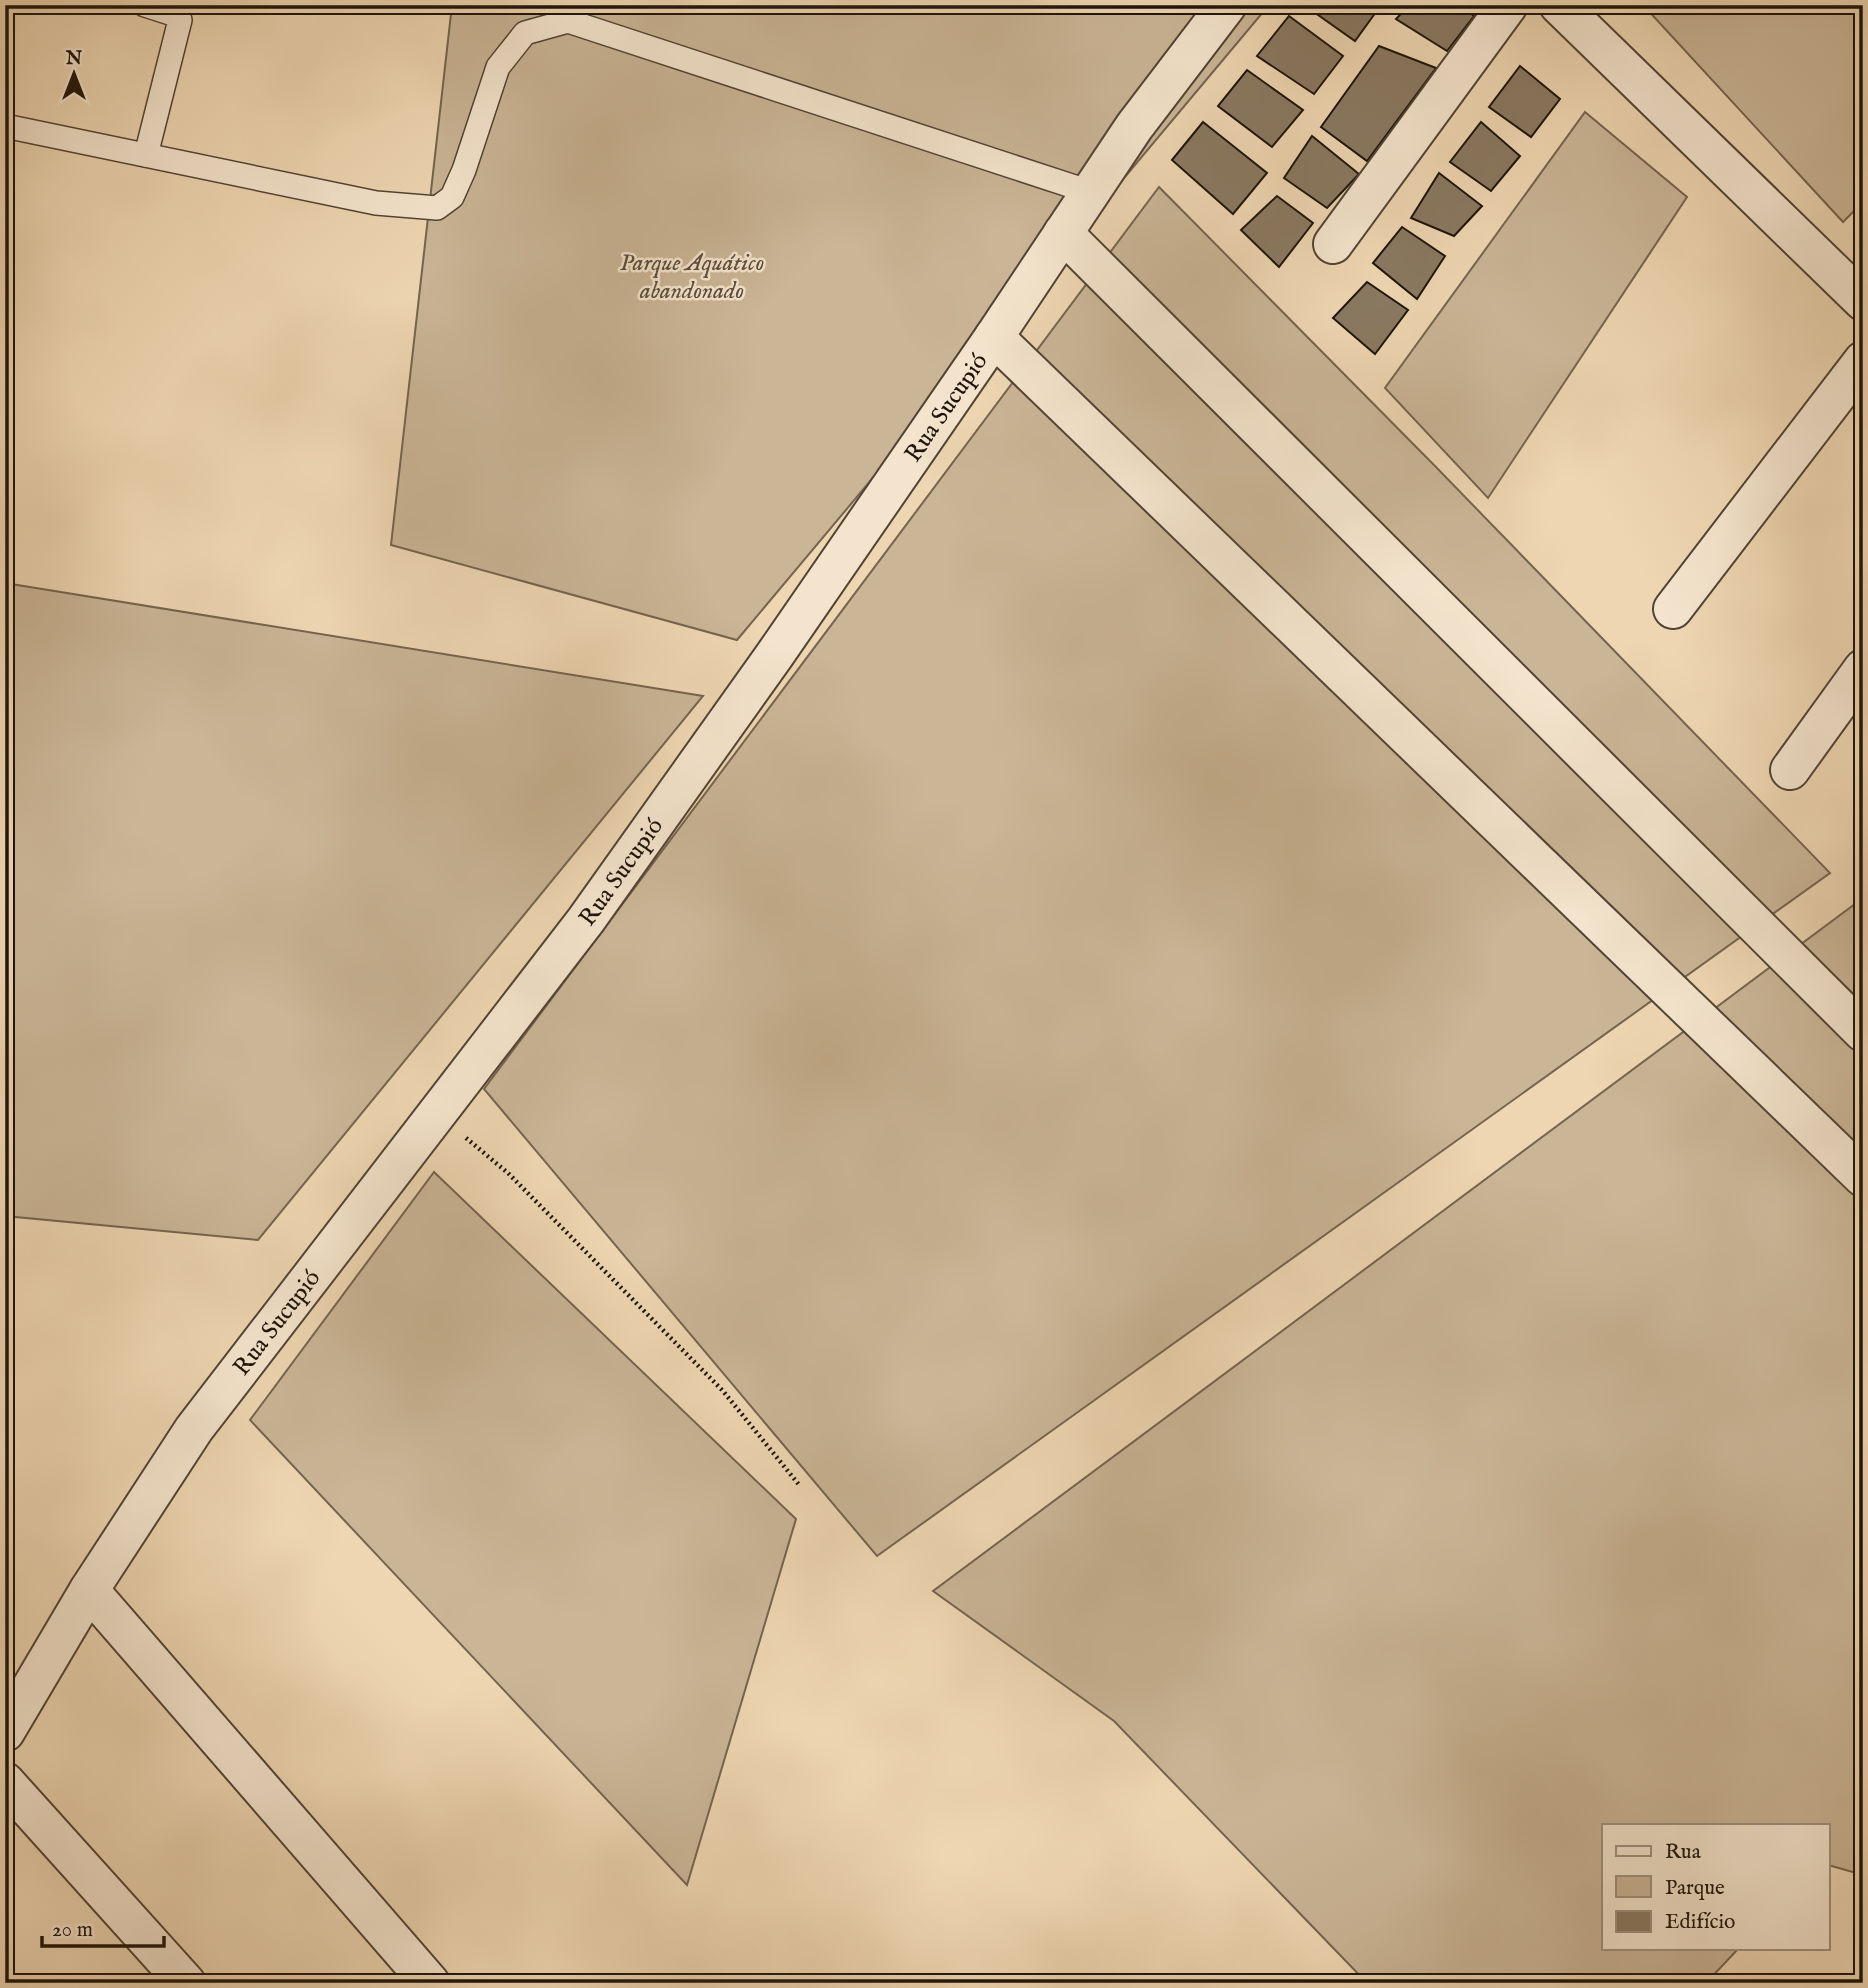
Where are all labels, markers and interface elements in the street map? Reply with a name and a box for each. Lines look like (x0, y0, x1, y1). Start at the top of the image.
north arrow (38, 38, 108, 108)
text: N (65, 47, 83, 71)
park label: Parque Aquático abandonado (620, 248, 764, 307)
street label: Rua Sucupió (898, 347, 995, 469)
street label: Rua Sucupió (573, 812, 671, 933)
street label: Rua Sucupió (227, 1264, 328, 1382)
legend (1602, 1824, 1829, 1950)
text: Rua (1665, 1839, 1702, 1866)
text: Parque (1665, 1875, 1725, 1902)
scale bar (42, 1904, 164, 1948)
text: Edifício (1665, 1909, 1735, 1936)
text: 20 m (52, 1917, 93, 1944)

